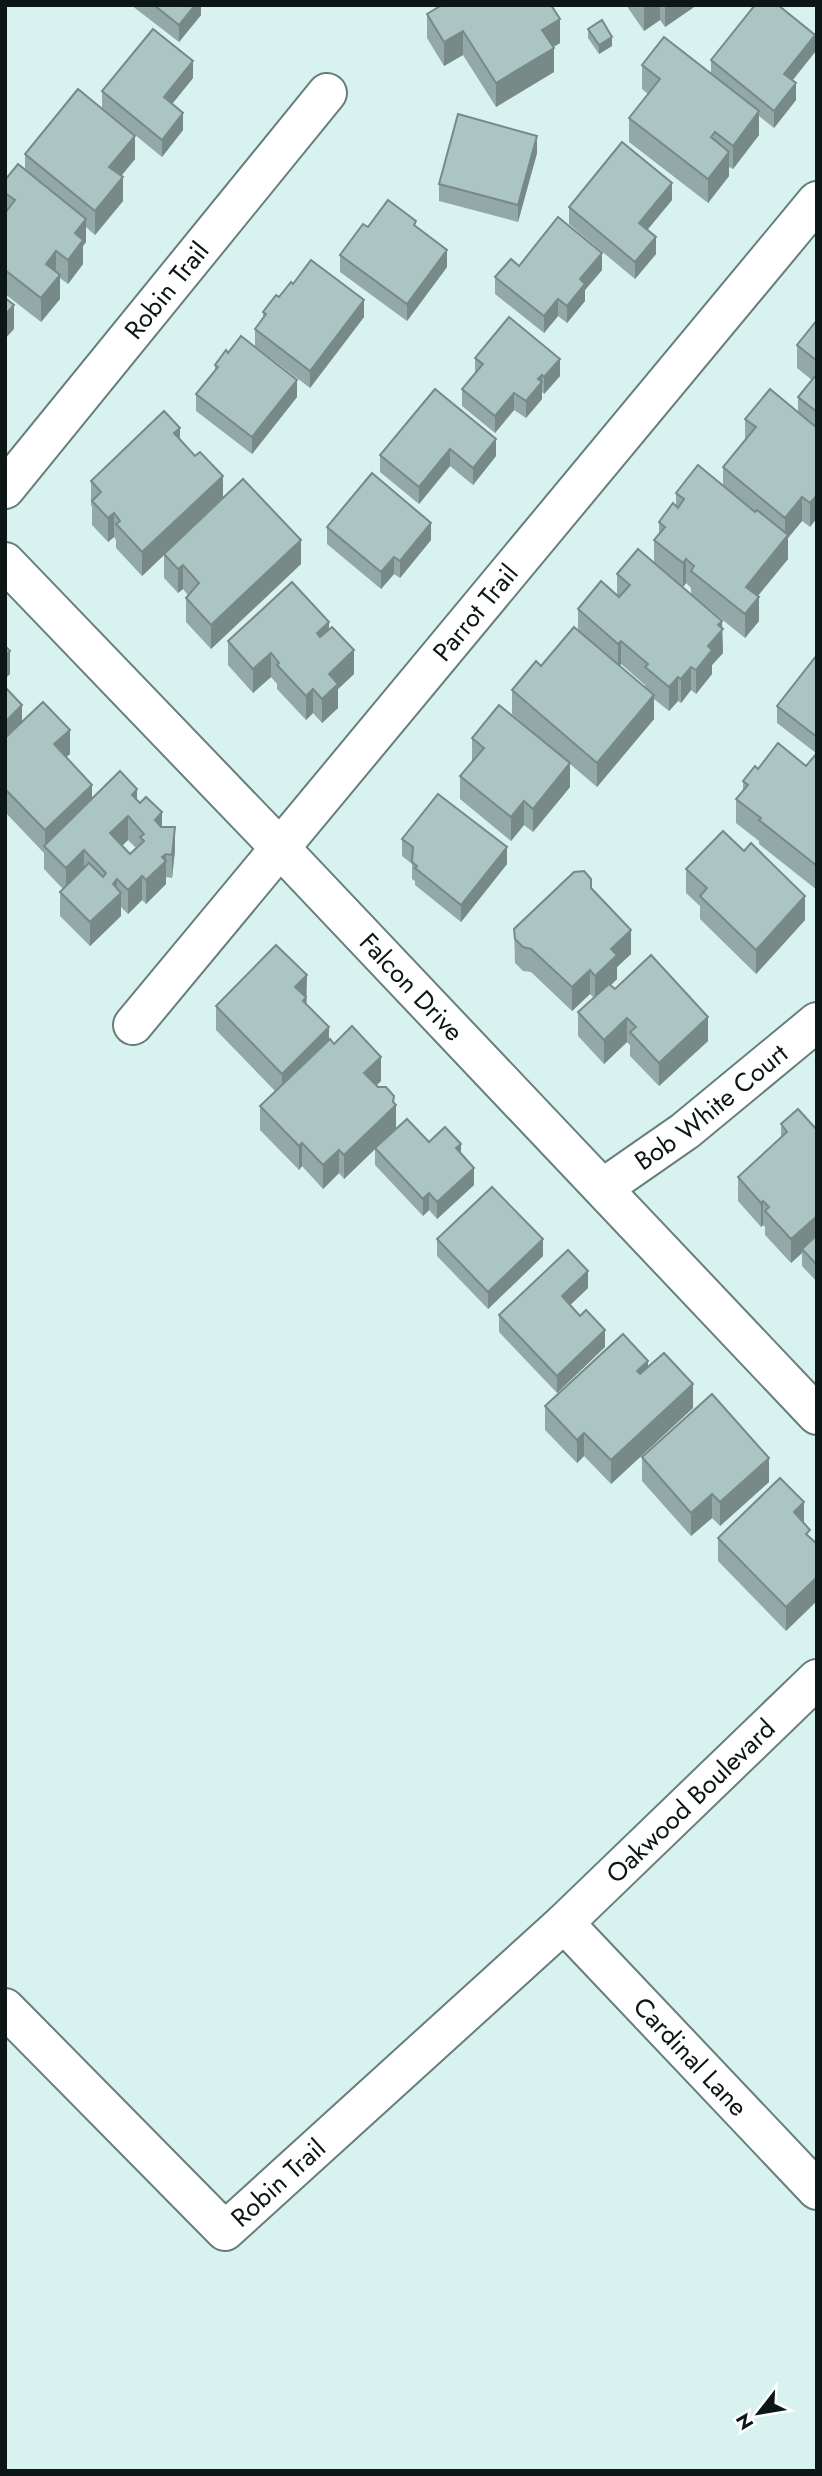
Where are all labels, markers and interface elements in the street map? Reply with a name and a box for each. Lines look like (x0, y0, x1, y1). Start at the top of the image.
street label: Robin Trail (115, 233, 218, 347)
street label: Parrot Trail (424, 556, 527, 669)
street label: Falcon Drive (351, 924, 472, 1050)
street label: Bob White Court (627, 1034, 796, 1180)
street label: Oakwood Boulevard (597, 1710, 784, 1892)
street label: Cardinal Lane (624, 1988, 757, 2125)
street label: Robin Trail (222, 2130, 334, 2236)
north arrow (724, 2378, 794, 2448)
text: N (729, 2408, 760, 2435)

